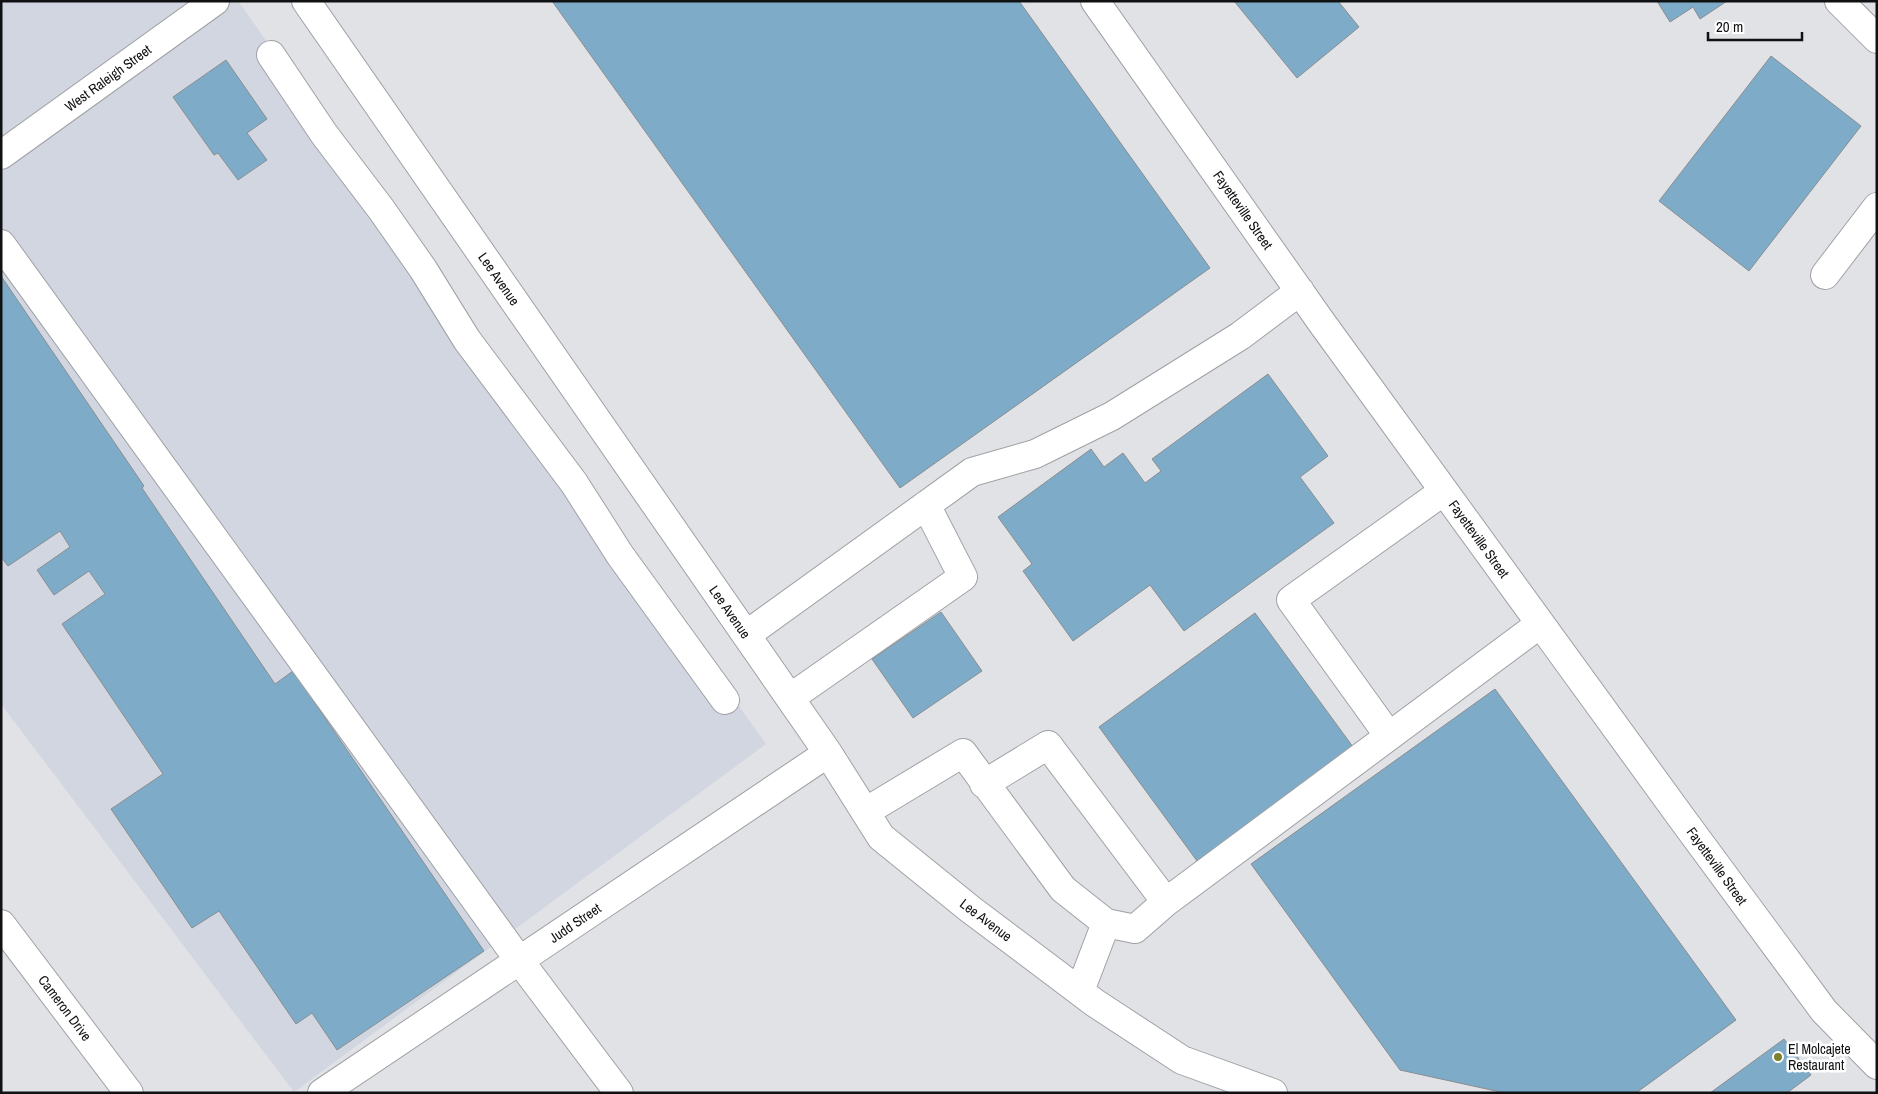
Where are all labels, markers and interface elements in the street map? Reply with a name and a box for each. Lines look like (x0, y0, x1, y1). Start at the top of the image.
scale bar (1708, 10, 1802, 42)
text: 20 m (1716, 16, 1743, 37)
street label: West Raleigh Street (61, 41, 155, 115)
street label: Fayetteville Street (1209, 167, 1277, 253)
street label: Lee Avenue (474, 249, 524, 309)
street label: Fayetteville Street (1445, 497, 1513, 581)
street label: Lee Avenue (705, 582, 755, 642)
street label: Fayetteville Street (1683, 824, 1751, 908)
street label: Lee Avenue (956, 895, 1016, 945)
street label: Judd Street (546, 899, 604, 947)
street label: Cameron Drive (34, 972, 96, 1044)
place label: El Molcajete Restaurant (1788, 1040, 1851, 1074)
marker: El Molcajete Restaurant (1772, 1051, 1784, 1063)

